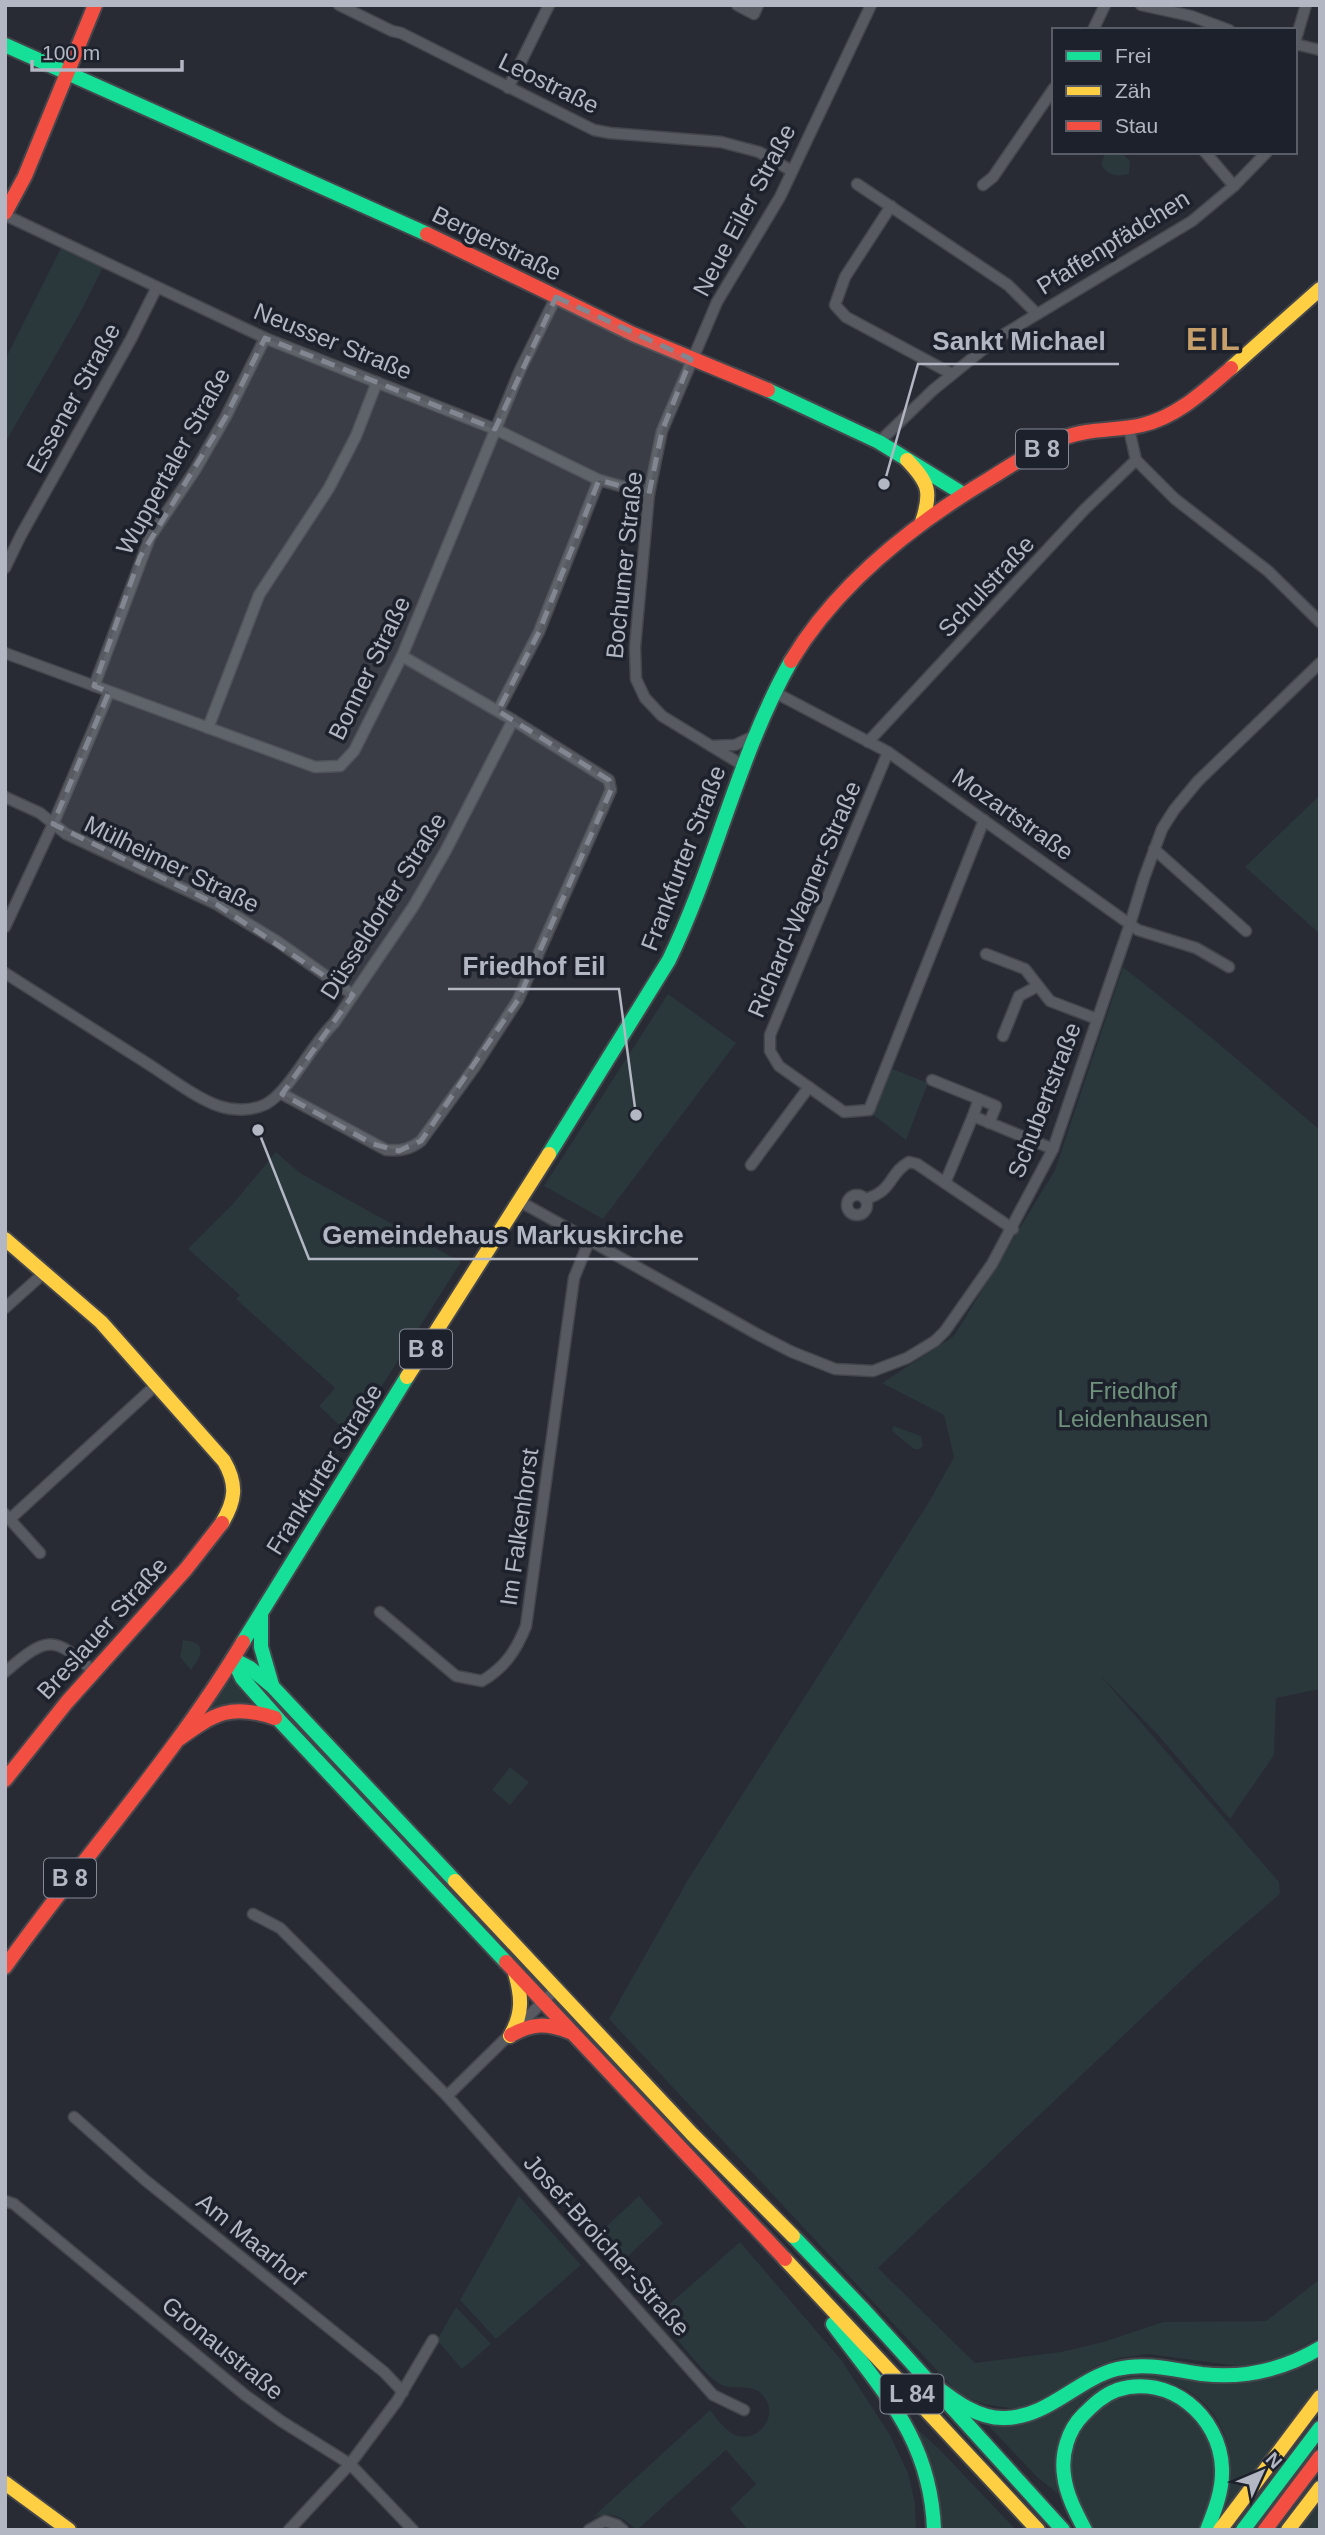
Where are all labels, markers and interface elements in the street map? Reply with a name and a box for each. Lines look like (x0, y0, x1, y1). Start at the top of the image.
scale bar (32, 28, 182, 72)
legend (1052, 28, 1297, 154)
text: 100 m (42, 41, 100, 64)
text: Frei (1115, 44, 1151, 67)
street label: Leostraße (495, 47, 603, 119)
text: Zäh (1115, 79, 1151, 102)
text: Stau (1115, 114, 1158, 137)
street label: Neue Eiler Straße (687, 119, 801, 301)
street label: Pfaffenpfädchen (1032, 184, 1194, 300)
street label: Bergerstraße (428, 200, 566, 286)
street label: Neusser Straße (250, 297, 416, 385)
callout: Sankt Michael (918, 317, 1119, 364)
street label: Essener Straße (21, 319, 125, 477)
district label: EIL (1186, 321, 1242, 357)
text: Sankt Michael (932, 326, 1106, 356)
street label: Wuppertaler Straße (111, 363, 235, 559)
road number: B 8 (1016, 430, 1068, 468)
street label: Bochumer Straße (601, 470, 647, 660)
street label: Schulstraße (932, 530, 1040, 642)
street label: Bonner Straße (323, 592, 415, 744)
street label: Frankfurter Straße (635, 762, 731, 954)
street label: Mozartstraße (947, 762, 1079, 866)
street label: Richard-Wagner-Straße (742, 777, 866, 1021)
street label: Düsseldorfer Straße (315, 808, 451, 1004)
street label: Mülheimer Straße (80, 810, 264, 918)
callout: Friedhof Eil (448, 942, 619, 989)
text: Friedhof Eil (463, 951, 606, 981)
street label: Schubertstraße (1002, 1019, 1086, 1181)
callout: Gemeindehaus Markuskirche (309, 1212, 698, 1259)
text: Gemeindehaus Markuskirche (322, 1220, 684, 1250)
road number: B 8 (400, 1330, 452, 1368)
park label: Friedhof Leidenhausen (1058, 1377, 1208, 1432)
street label: Frankfurter Straße (261, 1379, 387, 1559)
street label: Im Falkenhorst (495, 1446, 543, 1607)
street label: Breslauer Straße (31, 1552, 173, 1704)
road number: B 8 (44, 1858, 96, 1898)
street label: Josef-Broicher-Straße (518, 2149, 696, 2341)
street label: Am Maarhof (192, 2187, 311, 2291)
street label: Gronaustraße (157, 2291, 289, 2405)
road number: L 84 (880, 2374, 944, 2414)
north arrow (1227, 2437, 1297, 2507)
text: N (1262, 2448, 1286, 2473)

